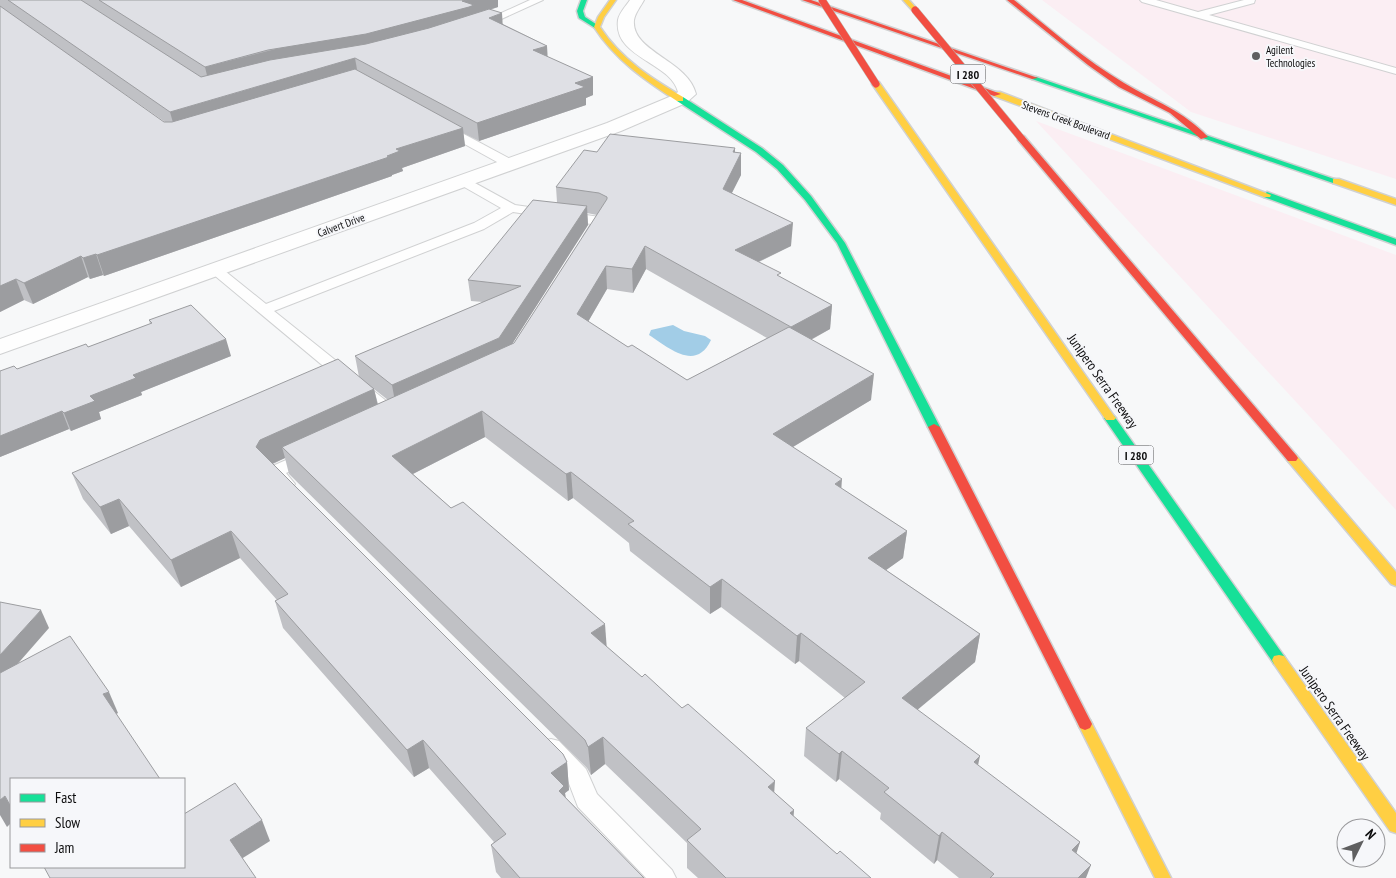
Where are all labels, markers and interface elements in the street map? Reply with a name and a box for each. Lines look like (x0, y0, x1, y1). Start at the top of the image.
place label: Agilent Technologies (1266, 43, 1316, 70)
marker: Agilent Technologies (1250, 50, 1262, 62)
road number: I 280 (950, 64, 986, 84)
street label: Stevens Creek Boulevard (1020, 98, 1112, 143)
street label: Calvert Drive (315, 210, 367, 240)
street label: Junipero Serra Freeway (1063, 329, 1143, 432)
road number: I 280 (1118, 446, 1154, 464)
street label: Junipero Serra Freeway (1295, 661, 1375, 764)
legend (10, 778, 185, 868)
text: Fast (55, 788, 76, 807)
text: Slow (55, 813, 80, 832)
north arrow (1336, 818, 1386, 868)
text: N (1361, 825, 1380, 843)
text: Jam (54, 838, 74, 857)

